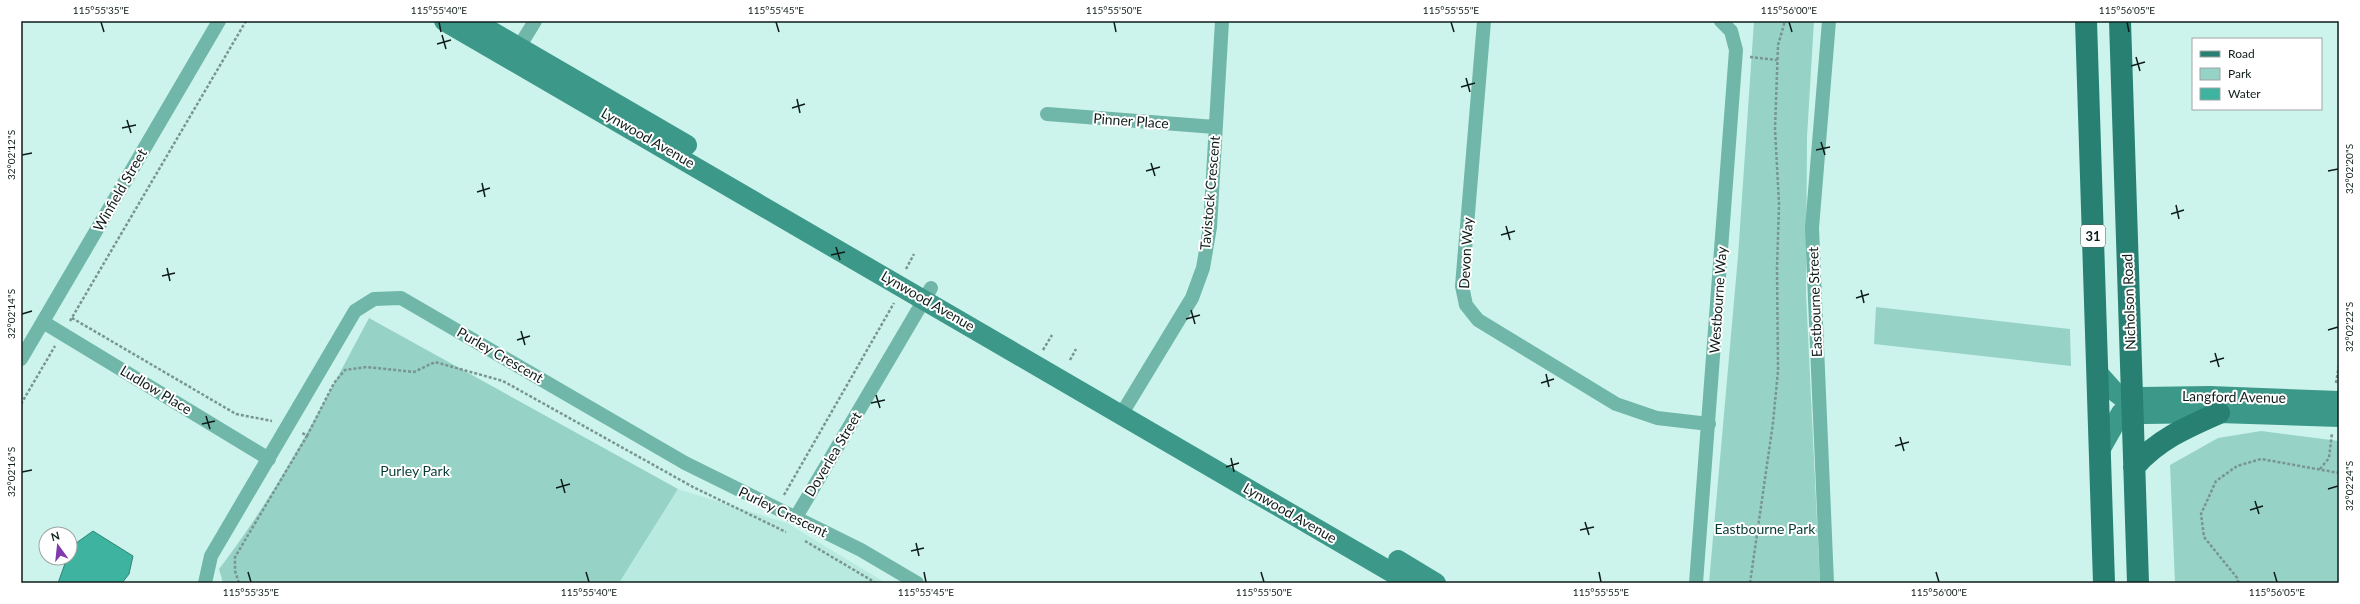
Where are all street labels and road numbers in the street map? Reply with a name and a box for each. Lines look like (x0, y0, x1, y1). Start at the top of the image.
street label: Lynwood Avenue (599, 104, 698, 171)
street label: Pinner Place (1093, 109, 1169, 132)
street label: Tavistock Crescent (1196, 135, 1223, 251)
street label: Winfield Street (89, 145, 150, 234)
street label: Devon Way (1455, 216, 1476, 289)
road number: 31 (2081, 225, 2105, 247)
street label: Westbourne Way (1705, 245, 1730, 354)
street label: Eastbourne Street (1804, 247, 1825, 357)
street label: Nicholson Road (2118, 254, 2139, 350)
street label: Lynwood Avenue (879, 267, 978, 334)
street label: Purley Crescent (454, 323, 546, 386)
street label: Ludlow Place (117, 362, 195, 418)
street label: Langford Avenue (2182, 387, 2286, 406)
street label: Doverlea Street (801, 408, 865, 499)
street label: Lynwood Avenue (1241, 479, 1340, 546)
street label: Purley Crescent (736, 483, 830, 540)

